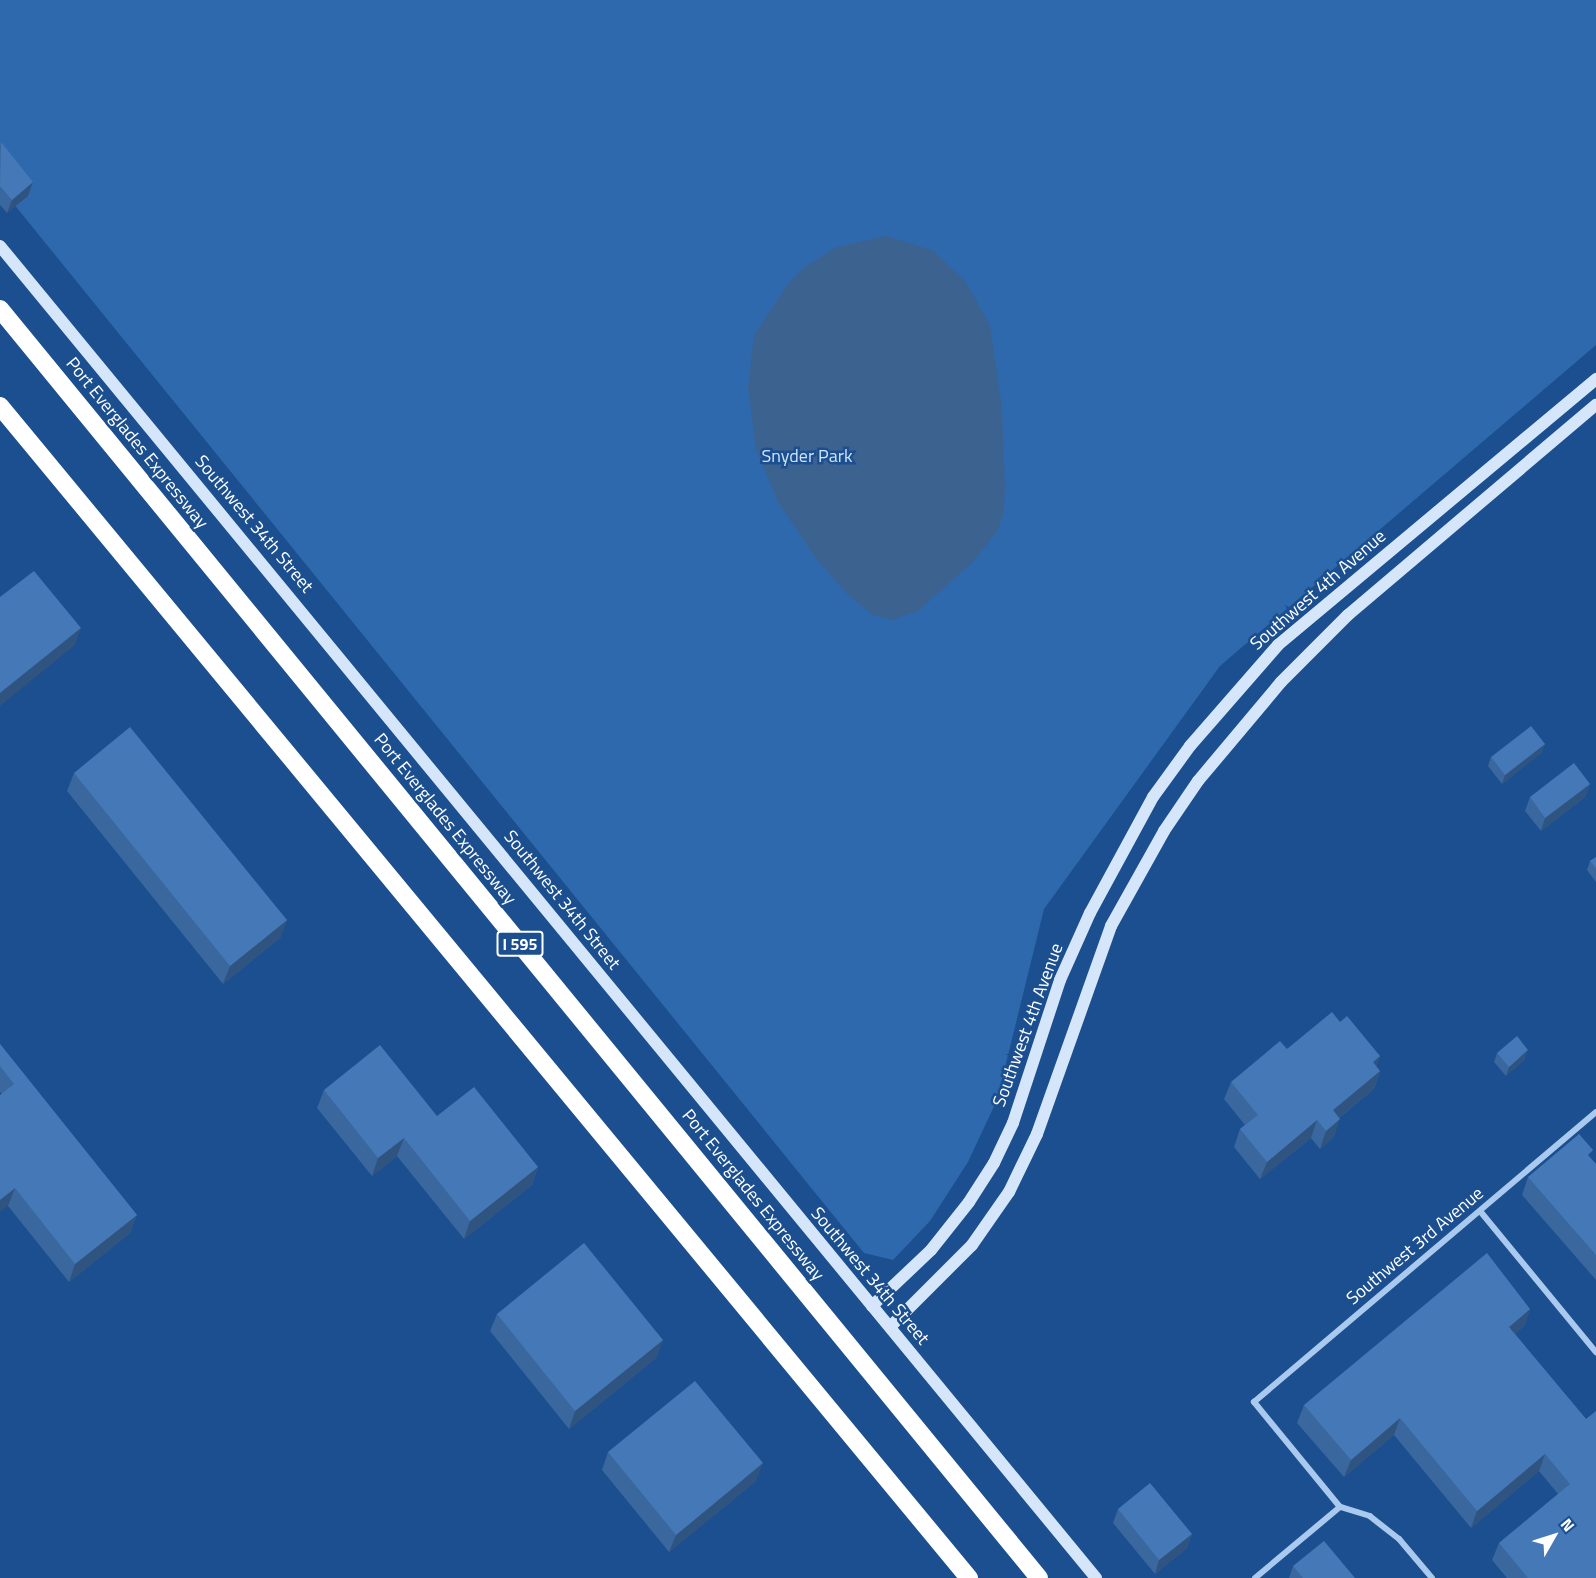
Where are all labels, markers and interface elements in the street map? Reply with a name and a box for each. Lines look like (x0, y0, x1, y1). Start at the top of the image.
street label: Port Everglades Expressway (61, 353, 213, 533)
park label: Snyder Park (761, 445, 853, 467)
street label: Southwest 34th Street (190, 451, 318, 597)
street label: Southwest 4th Avenue (1246, 525, 1390, 655)
street label: Port Everglades Expressway (369, 729, 521, 909)
street label: Southwest 34th Street (499, 826, 625, 974)
road number: I 595 (496, 931, 544, 957)
street label: Southwest 4th Avenue (988, 940, 1068, 1110)
street label: Port Everglades Expressway (677, 1105, 829, 1285)
street label: Southwest 3rd Avenue (1342, 1182, 1488, 1310)
street label: Southwest 34th Street (806, 1203, 934, 1349)
north arrow (1524, 1506, 1584, 1566)
text: N (1555, 1513, 1581, 1537)

